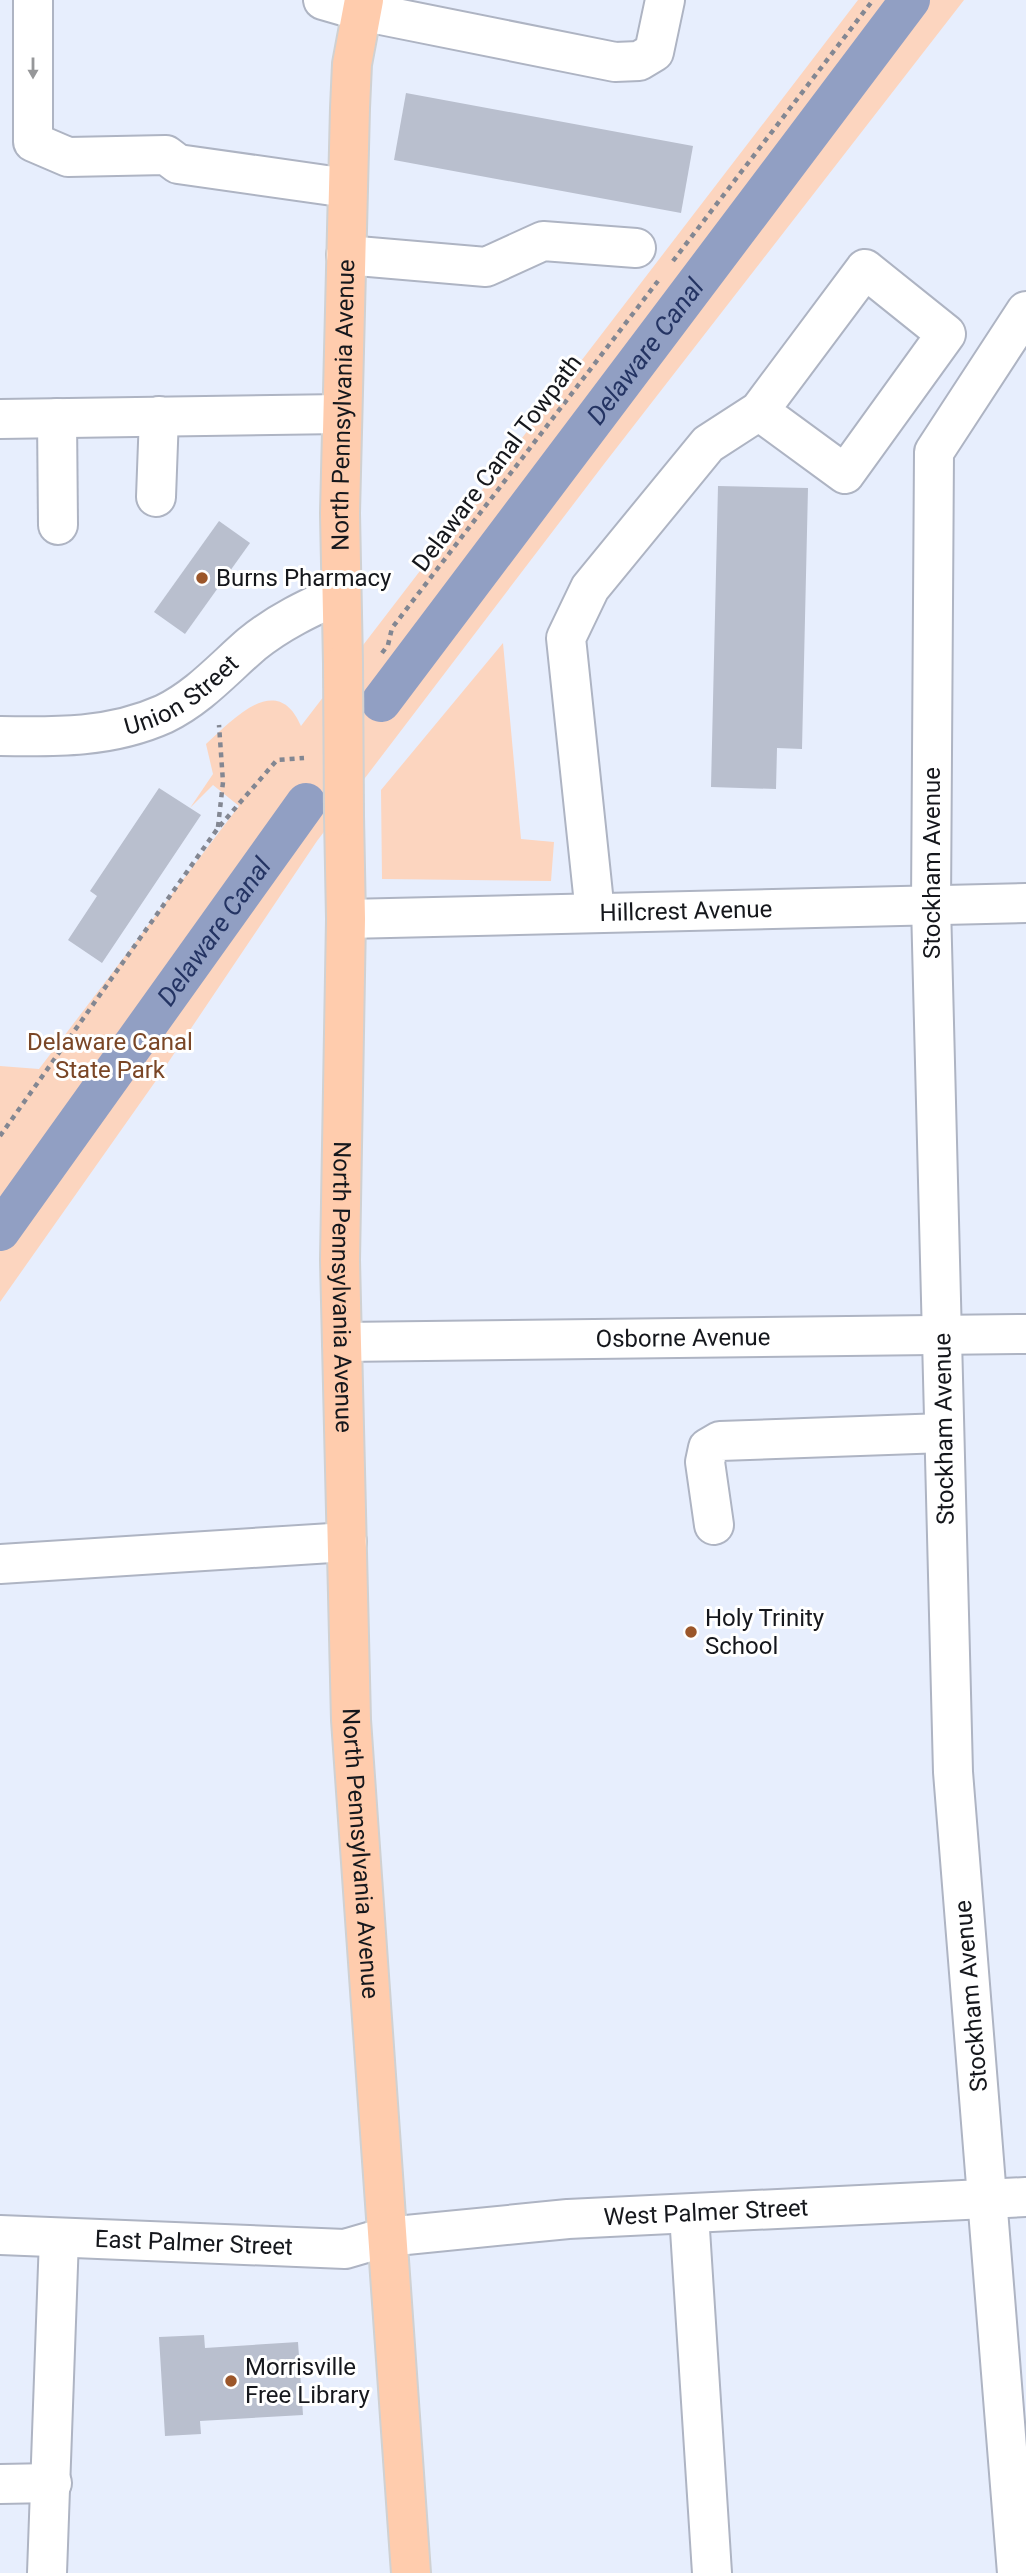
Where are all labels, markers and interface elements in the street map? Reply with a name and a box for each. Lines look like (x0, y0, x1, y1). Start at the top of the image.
one-way arrow (27, 57, 39, 79)
street label: North Pennsylvania Avenue (326, 259, 360, 551)
water label: Delaware Canal (581, 272, 710, 430)
street label: Delaware Canal Towpath (406, 349, 588, 577)
place label: Burns Pharmacy (216, 564, 392, 592)
marker: Burns Pharmacy (194, 570, 210, 586)
street label: Union Street (121, 649, 244, 741)
street label: Stockham Avenue (918, 767, 946, 959)
water label: Delaware Canal (151, 851, 277, 1011)
street label: Hillcrest Avenue (599, 895, 773, 927)
park label: Delaware Canal State Park (27, 1028, 193, 1084)
street label: North Pennsylvania Avenue (326, 1141, 358, 1433)
street label: Osborne Avenue (595, 1323, 770, 1353)
street label: Stockham Avenue (928, 1333, 960, 1525)
place label: Holy Trinity School (705, 1604, 825, 1660)
marker: Holy Trinity School (683, 1624, 699, 1640)
street label: North Pennsylvania Avenue (337, 1708, 385, 2000)
street label: Stockham Avenue (949, 1899, 993, 2093)
street label: West Palmer Street (603, 2193, 809, 2231)
street label: East Palmer Street (94, 2225, 293, 2261)
place label: Morrisville Free Library (245, 2353, 371, 2409)
marker: Morrisville Free Library (223, 2373, 239, 2389)

